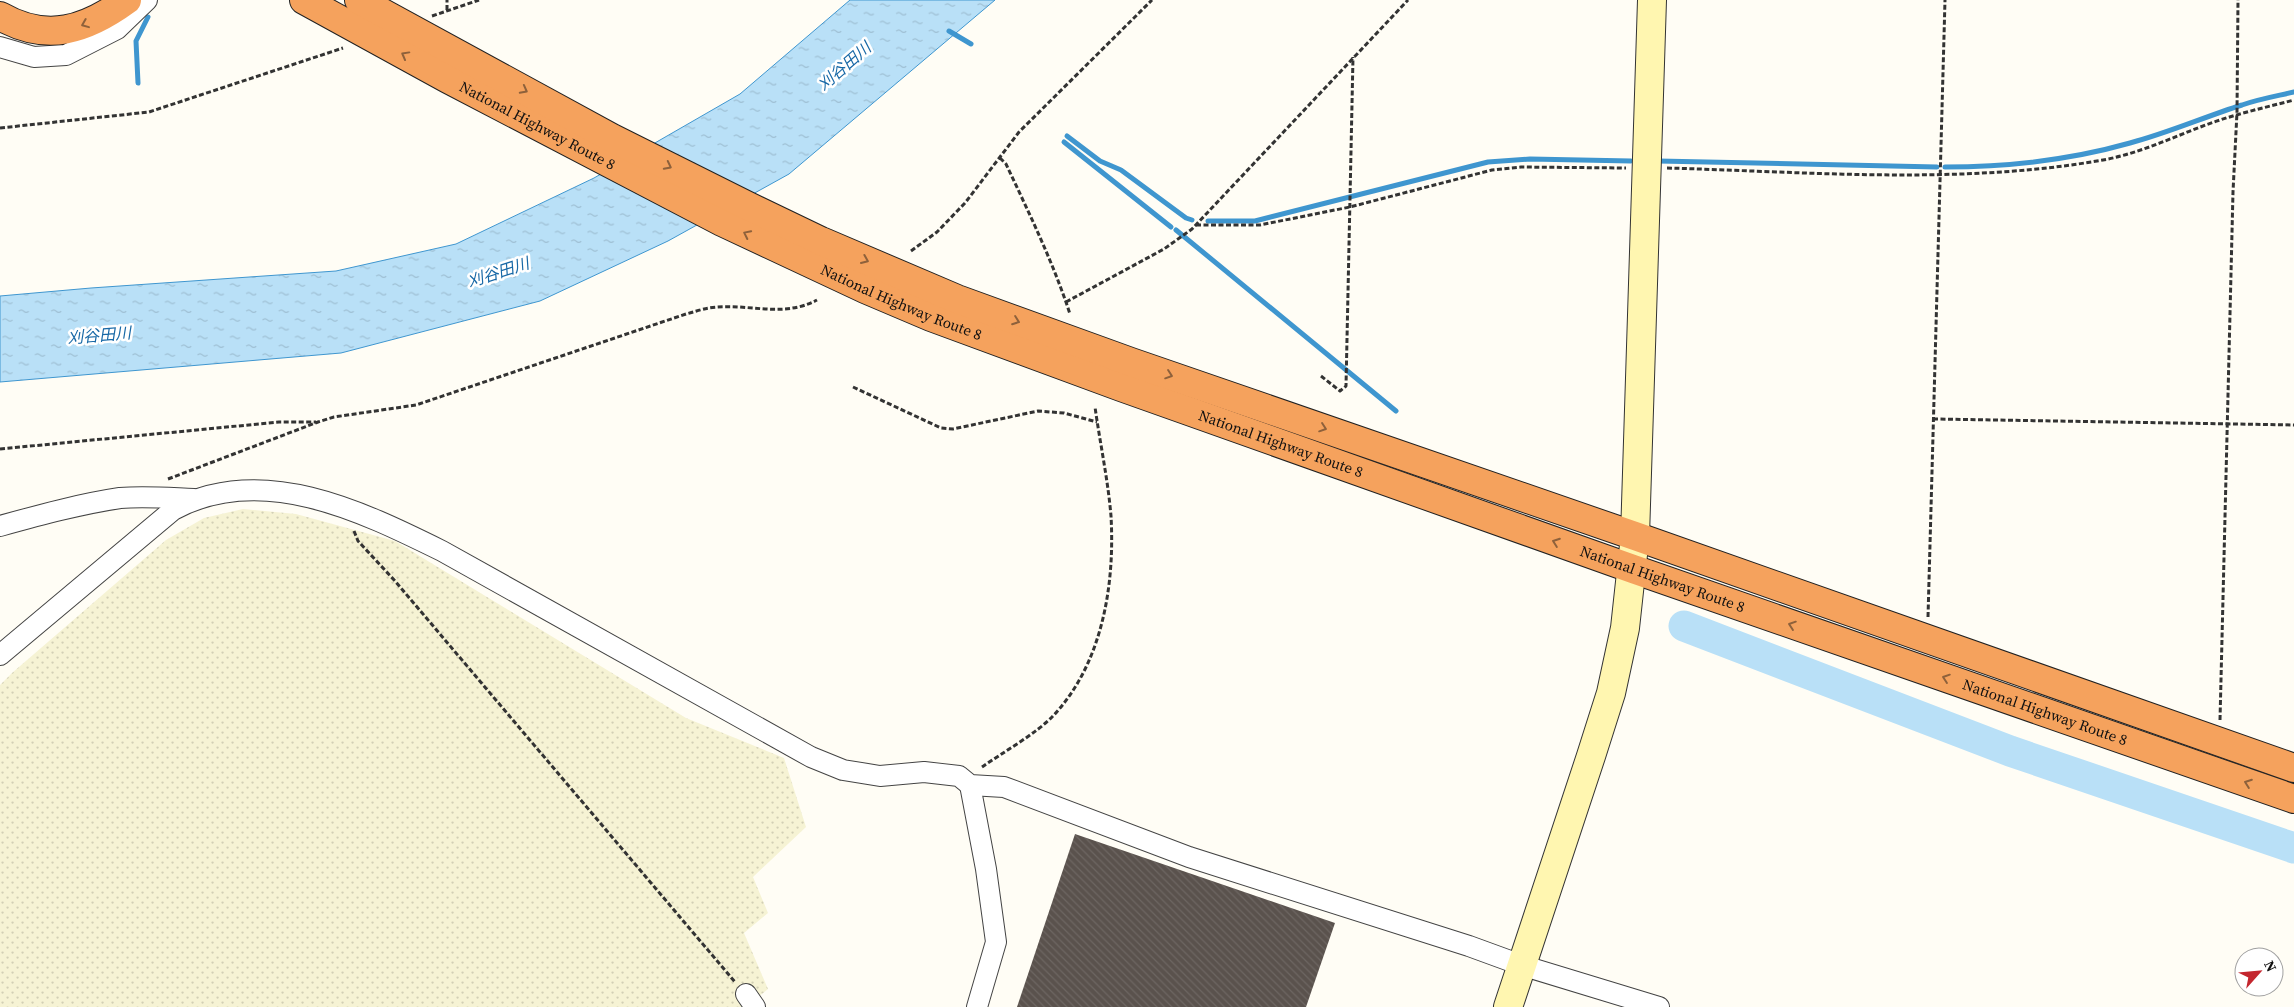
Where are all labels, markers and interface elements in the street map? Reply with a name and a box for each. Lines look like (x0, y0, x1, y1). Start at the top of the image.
one-way arrow (81, 18, 90, 28)
water label: 刈谷田川 (813, 35, 877, 95)
one-way arrow (402, 52, 411, 62)
street label: National Highway Route 8 (456, 76, 619, 175)
one-way arrow (519, 84, 528, 94)
one-way arrow (663, 160, 672, 170)
one-way arrow (744, 231, 753, 241)
water label: 刈谷田川 (464, 251, 534, 292)
one-way arrow (860, 254, 869, 265)
street label: National Highway Route 8 (817, 259, 985, 345)
one-way arrow (1011, 315, 1020, 325)
water label: 刈谷田川 (66, 321, 134, 349)
one-way arrow (1164, 370, 1173, 380)
street label: National Highway Route 8 (1196, 404, 1366, 482)
one-way arrow (1318, 423, 1326, 433)
one-way arrow (1553, 538, 1561, 548)
street label: National Highway Route 8 (1577, 540, 1748, 617)
one-way arrow (1788, 621, 1797, 631)
street label: National Highway Route 8 (1960, 673, 2130, 750)
one-way arrow (1942, 674, 1950, 684)
one-way arrow (2244, 779, 2253, 789)
north arrow (2234, 947, 2284, 997)
text: N (2259, 957, 2282, 975)

